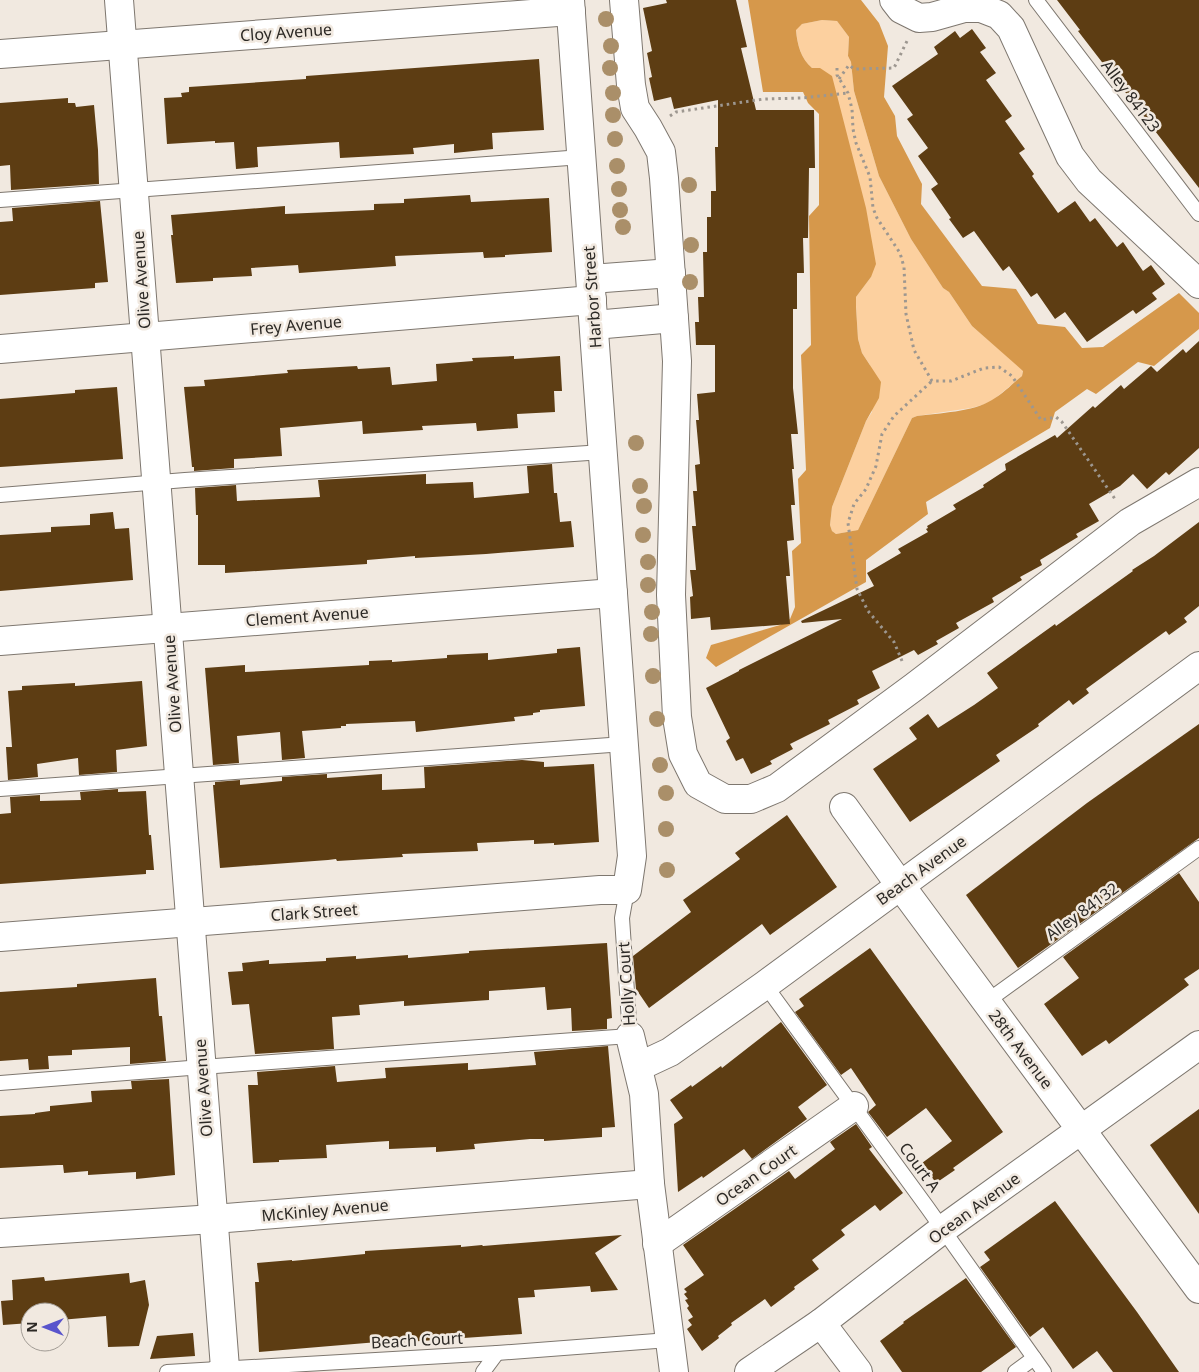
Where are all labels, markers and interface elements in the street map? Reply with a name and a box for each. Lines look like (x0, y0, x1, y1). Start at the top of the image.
street label: Cloy Avenue (239, 18, 333, 46)
street label: Alley 84123 (1097, 55, 1165, 137)
street label: Olive Avenue (127, 230, 155, 330)
street label: Harbor Street (577, 245, 607, 349)
street label: Frey Avenue (249, 310, 343, 340)
street label: Clement Avenue (245, 601, 369, 631)
street label: Olive Avenue (158, 634, 186, 734)
street label: Beach Avenue (872, 830, 970, 910)
street label: Alley 84132 (1041, 877, 1123, 945)
street label: Clark Street (270, 898, 358, 926)
street label: Holly Court (612, 941, 640, 1027)
street label: 28th Avenue (984, 1005, 1058, 1093)
street label: Olive Avenue (189, 1038, 217, 1138)
street label: Court A (895, 1138, 946, 1197)
street label: Ocean Court (711, 1139, 801, 1211)
street label: Ocean Avenue (924, 1167, 1024, 1249)
street label: McKinley Avenue (261, 1193, 389, 1227)
north arrow (20, 1302, 70, 1352)
text: N (22, 1321, 41, 1333)
street label: Beach Court (370, 1327, 464, 1353)

